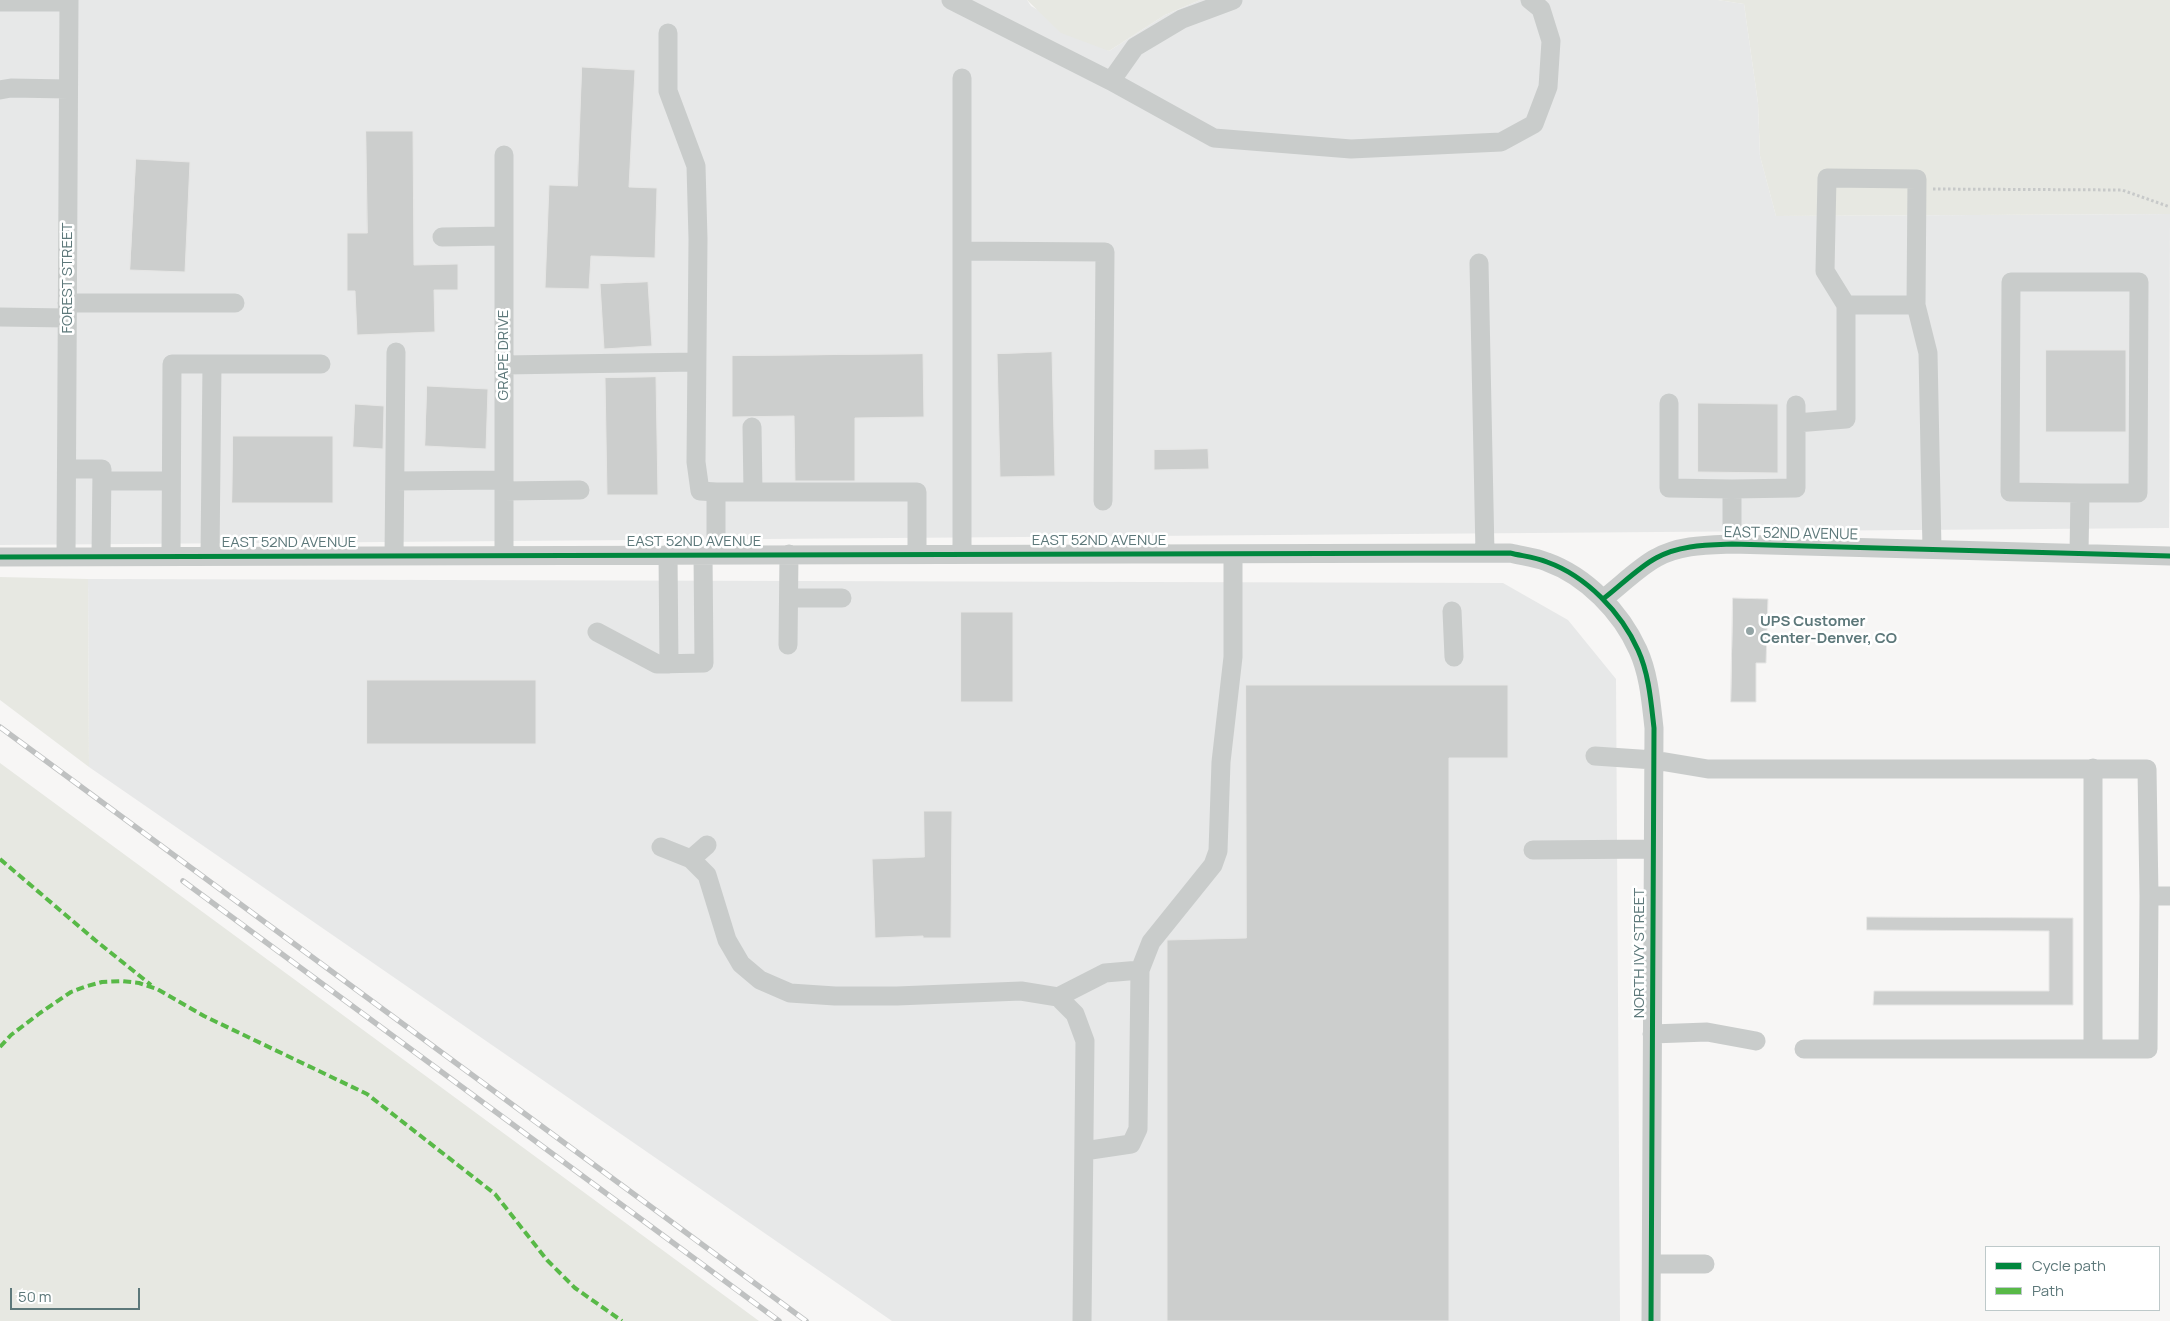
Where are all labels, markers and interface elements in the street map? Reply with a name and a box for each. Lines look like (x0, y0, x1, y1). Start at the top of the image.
street label: FOREST STREET (59, 223, 77, 333)
street label: GRAPE DRIVE (495, 310, 513, 400)
street label: EAST 52ND AVENUE (1724, 524, 1858, 544)
street label: EAST 52ND AVENUE (1032, 532, 1166, 550)
street label: EAST 52ND AVENUE (627, 533, 761, 551)
street label: EAST 52ND AVENUE (222, 534, 356, 552)
place label: UPS Customer Center-Denver, CO (1760, 613, 1897, 648)
marker: UPS Customer Center-Denver, CO (1744, 625, 1756, 637)
street label: NORTH IVY STREET (1631, 888, 1649, 1018)
legend (1985, 1246, 2160, 1311)
text: Cycle path (2032, 1255, 2106, 1276)
scale bar (12, 1278, 142, 1310)
text: Path (2032, 1280, 2064, 1301)
text: 50 m (18, 1286, 52, 1307)

